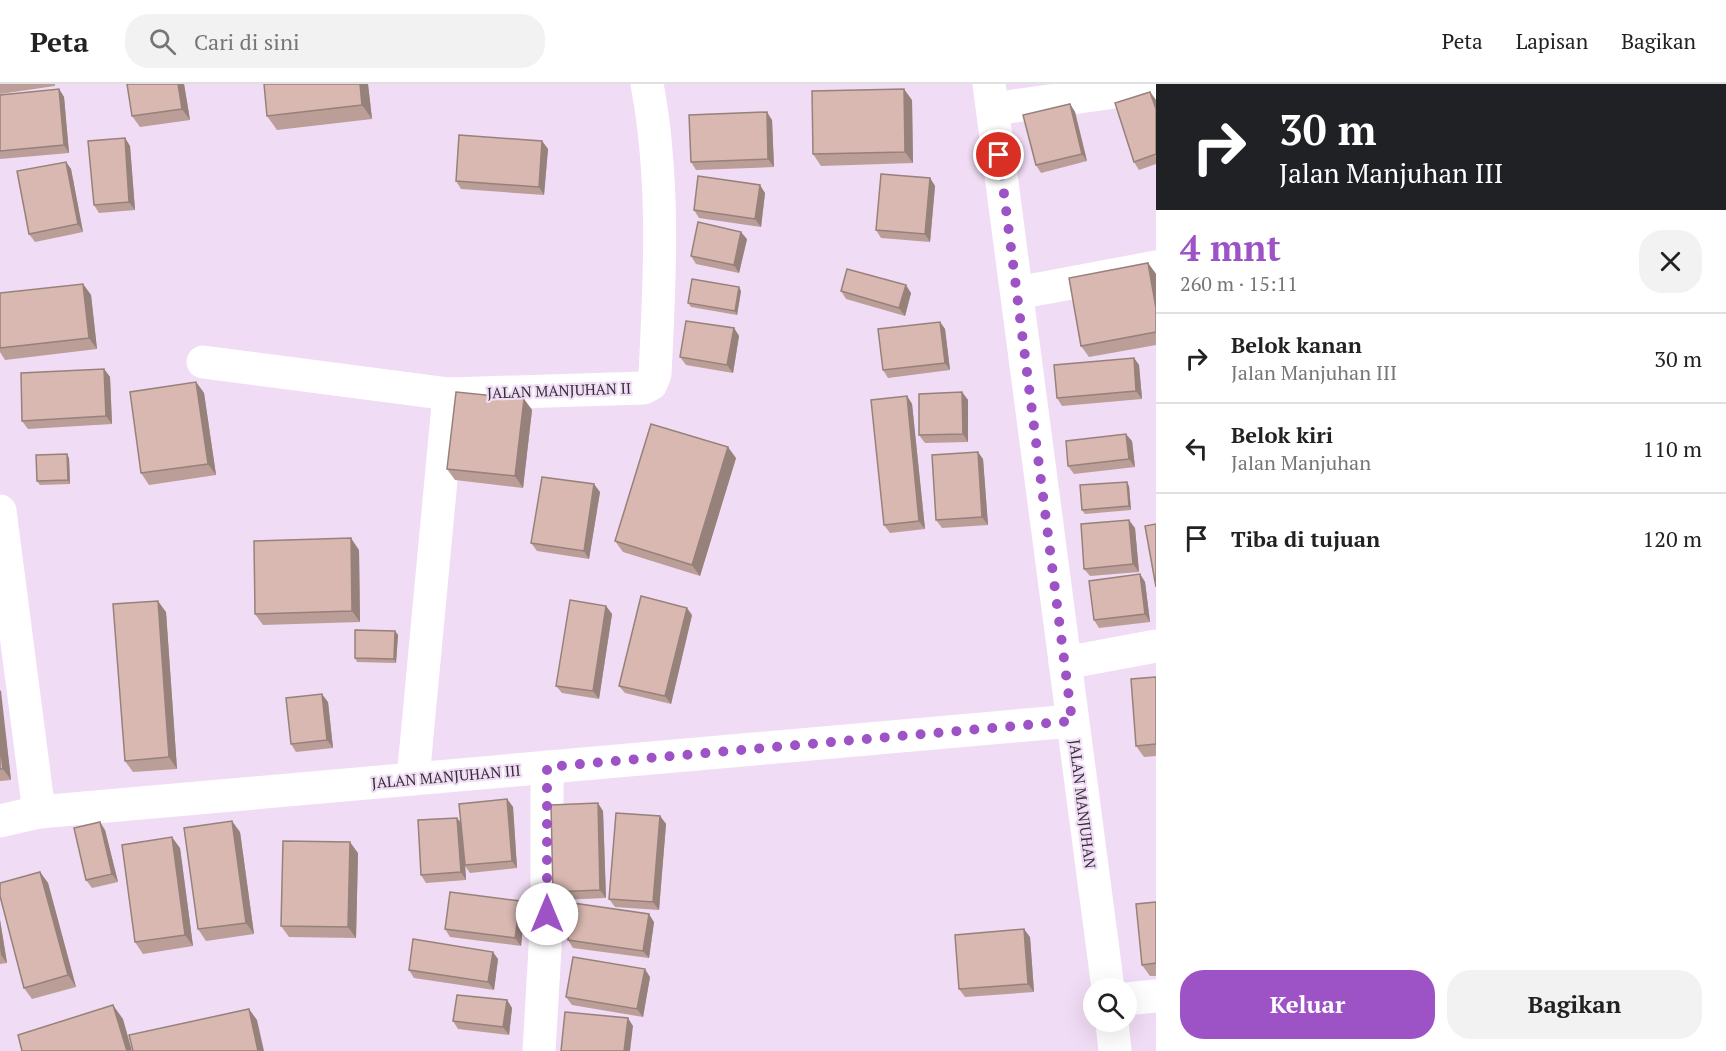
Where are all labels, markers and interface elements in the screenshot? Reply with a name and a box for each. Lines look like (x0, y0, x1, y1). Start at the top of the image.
search box (125, 14, 545, 68)
text: Peta (30, 23, 89, 60)
icon: search (146, 25, 179, 58)
text: Cari di sini (194, 27, 300, 56)
text: Peta (1442, 27, 1483, 55)
text: Lapisan (1516, 27, 1588, 55)
text: Bagikan (1621, 27, 1696, 55)
text: 30 m (1279, 101, 1377, 157)
icon: right (1180, 108, 1258, 186)
pin (973, 129, 1024, 180)
icon: arrive (982, 138, 1015, 171)
text: Jalan Manjuhan III (1279, 155, 1503, 191)
text: 4 mnt (1180, 224, 1281, 271)
button: close (1639, 230, 1702, 293)
text: 260 m · 15:11 (1180, 270, 1298, 297)
text: Belok kanan (1231, 330, 1362, 359)
icon: right (1180, 342, 1213, 375)
text: 30 m (1654, 344, 1702, 373)
text: Jalan Manjuhan III (1231, 359, 1397, 386)
street label: JALAN MANJUHAN II (487, 377, 631, 403)
text: Belok kiri (1231, 420, 1333, 449)
icon: left (1180, 432, 1213, 465)
text: 110 m (1642, 434, 1702, 463)
text: Jalan Manjuhan (1231, 449, 1371, 476)
icon: arrive (1180, 522, 1213, 555)
text: Tiba di tujuan (1231, 524, 1380, 553)
text: 120 m (1642, 524, 1702, 553)
street label: JALAN MANJUHAN (1065, 738, 1101, 870)
street label: JALAN MANJUHAN III (371, 760, 521, 792)
position arrow (515, 882, 579, 946)
button: Keluar (1180, 970, 1435, 1039)
button: Bagikan (1447, 970, 1702, 1039)
map controls (1083, 978, 1137, 1032)
button: search (1083, 978, 1137, 1032)

